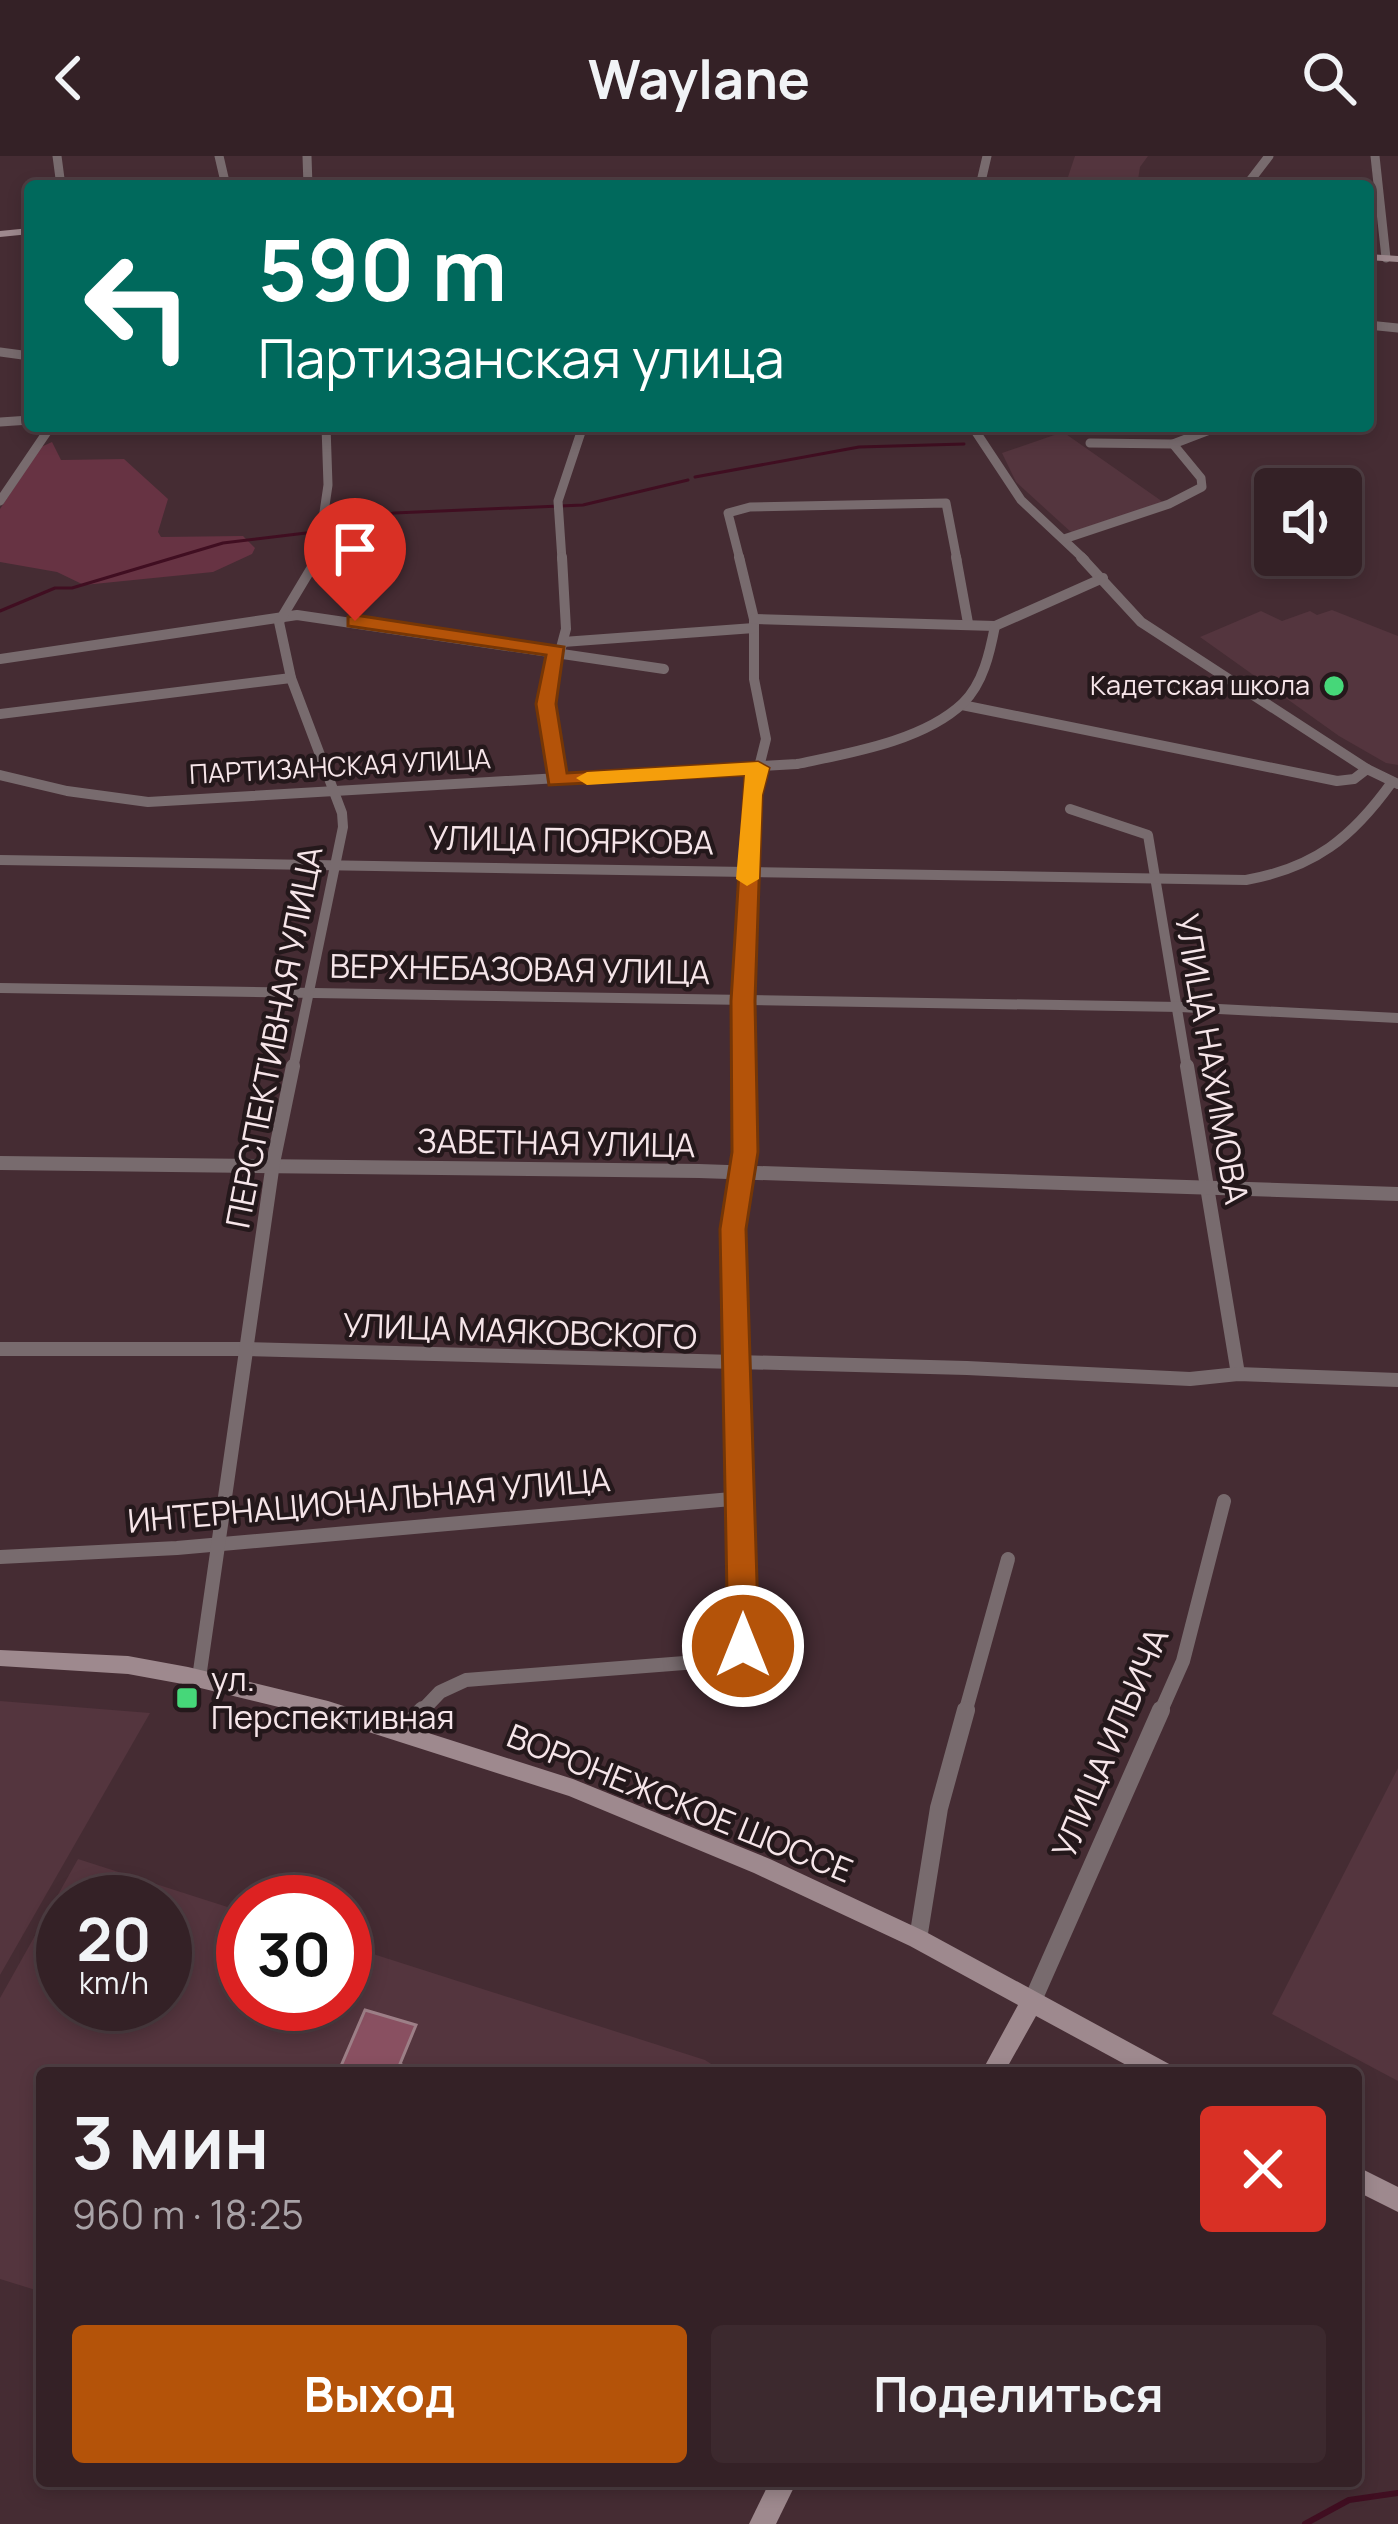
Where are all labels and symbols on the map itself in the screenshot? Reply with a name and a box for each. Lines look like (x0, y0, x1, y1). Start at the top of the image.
pin (304, 498, 406, 621)
place label: Кадетская школа (1090, 666, 1310, 703)
marker: Кадетская школа (1321, 673, 1347, 699)
street label: ПАРТИЗАНСКАЯ УЛИЦА (188, 739, 492, 792)
street label: УЛИЦА ПОЯРКОВА (428, 815, 714, 864)
street label: ПЕРСПЕКТИВНАЯ УЛИЦА (214, 842, 333, 1232)
street label: УЛИЦА НАХИМОВА (1165, 910, 1260, 1208)
street label: ВЕРХНЕБАЗОВАЯ УЛИЦА (329, 943, 711, 994)
street label: ЗАВЕТНАЯ УЛИЦА (416, 1118, 696, 1167)
street label: УЛИЦА МАЯКОВСКОГО (342, 1302, 698, 1359)
street label: ИНТЕРНАЦИОНАЛЬНАЯ УЛИЦА (126, 1456, 612, 1543)
position arrow (680, 1583, 806, 1709)
street label: УЛИЦА ИЛЬИЧА (1041, 1621, 1178, 1865)
place label: ул. Перспективная (211, 1656, 455, 1739)
marker: ул. Перспективная (174, 1685, 200, 1711)
street label: ВОРОНЕЖСКОЕ ШОССЕ (501, 1713, 860, 1892)
speed limit sign: 30 (216, 1875, 372, 2031)

